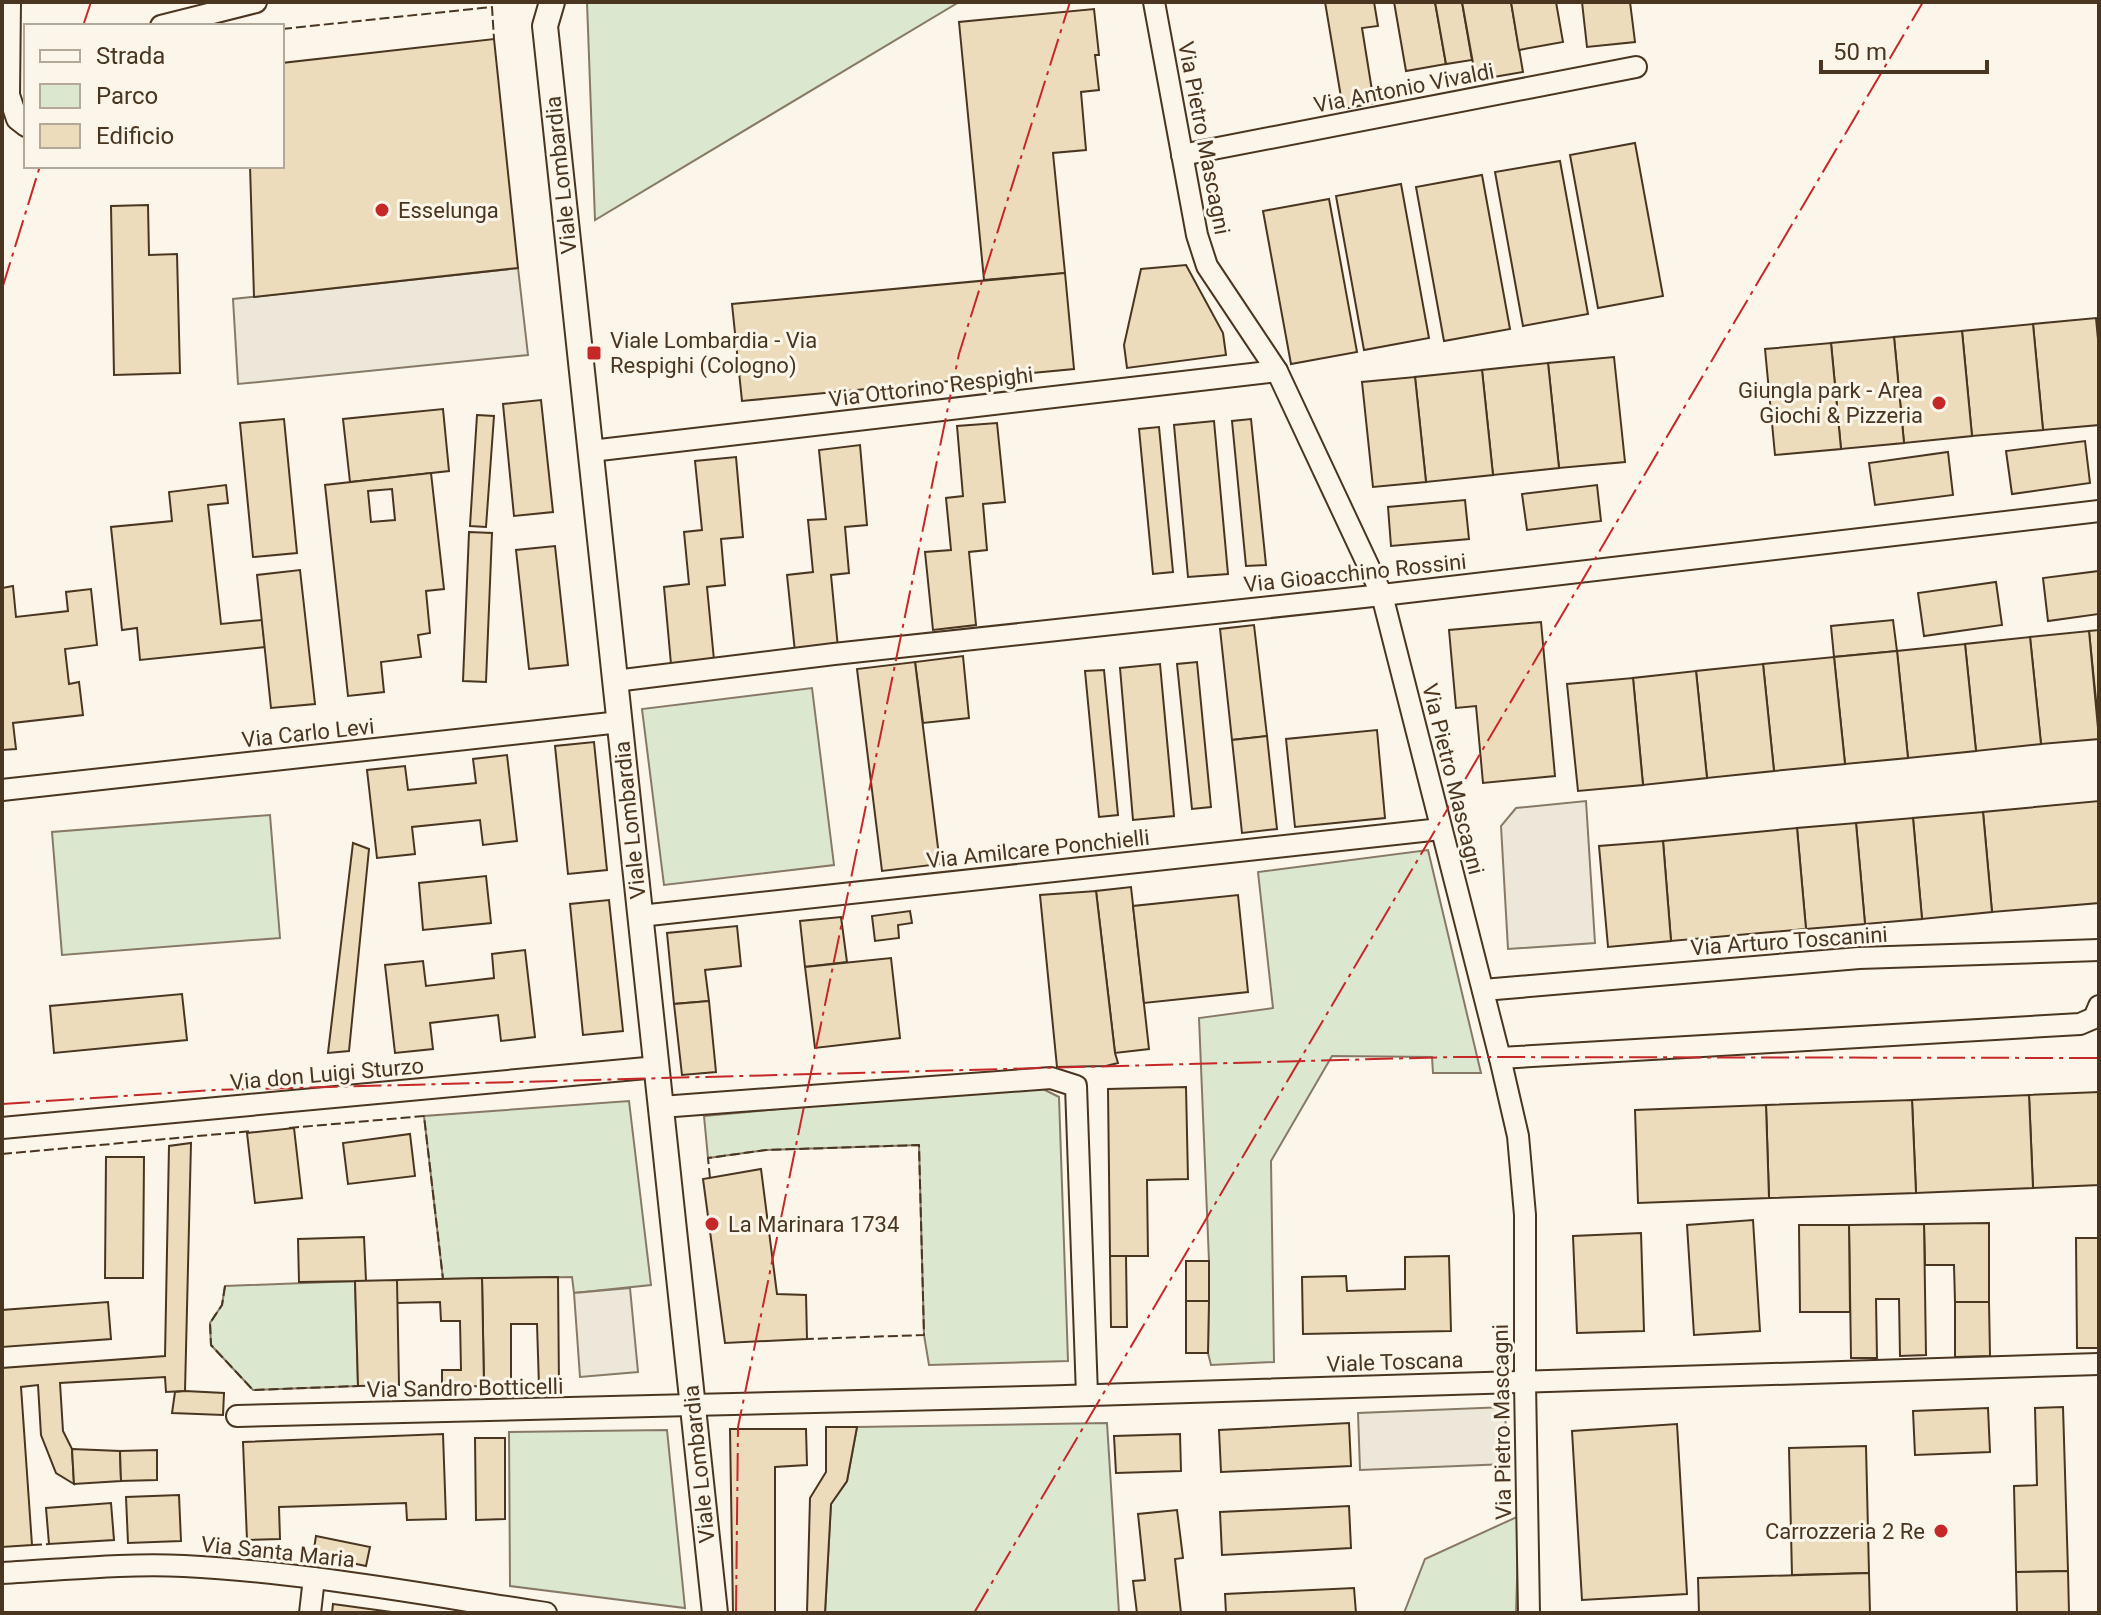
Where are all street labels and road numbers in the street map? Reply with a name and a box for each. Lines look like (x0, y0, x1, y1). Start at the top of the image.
street label: Via Pietro Mascagni (1173, 39, 1235, 237)
street label: Via Antonio Vivaldi (1312, 58, 1496, 118)
street label: Viale Lombardia (540, 95, 582, 255)
street label: Via Ottorino Respighi (827, 362, 1035, 412)
street label: Via Gioacchino Rossini (1242, 549, 1468, 597)
street label: Via Pietro Mascagni (1417, 681, 1489, 877)
street label: Via Carlo Levi (240, 714, 376, 752)
street label: Viale Lombardia (609, 740, 651, 900)
street label: Via Amilcare Ponchielli (925, 825, 1151, 873)
street label: Via Arturo Toscanini (1690, 922, 1888, 960)
street label: Via don Luigi Sturzo (229, 1053, 425, 1095)
street label: Via Pietro Mascagni (1488, 1324, 1516, 1520)
street label: Viale Toscana (1326, 1347, 1464, 1377)
street label: Via Sandro Botticelli (366, 1374, 564, 1402)
street label: Viale Lombardia (678, 1384, 720, 1544)
street label: Via Santa Maria (200, 1531, 356, 1573)

